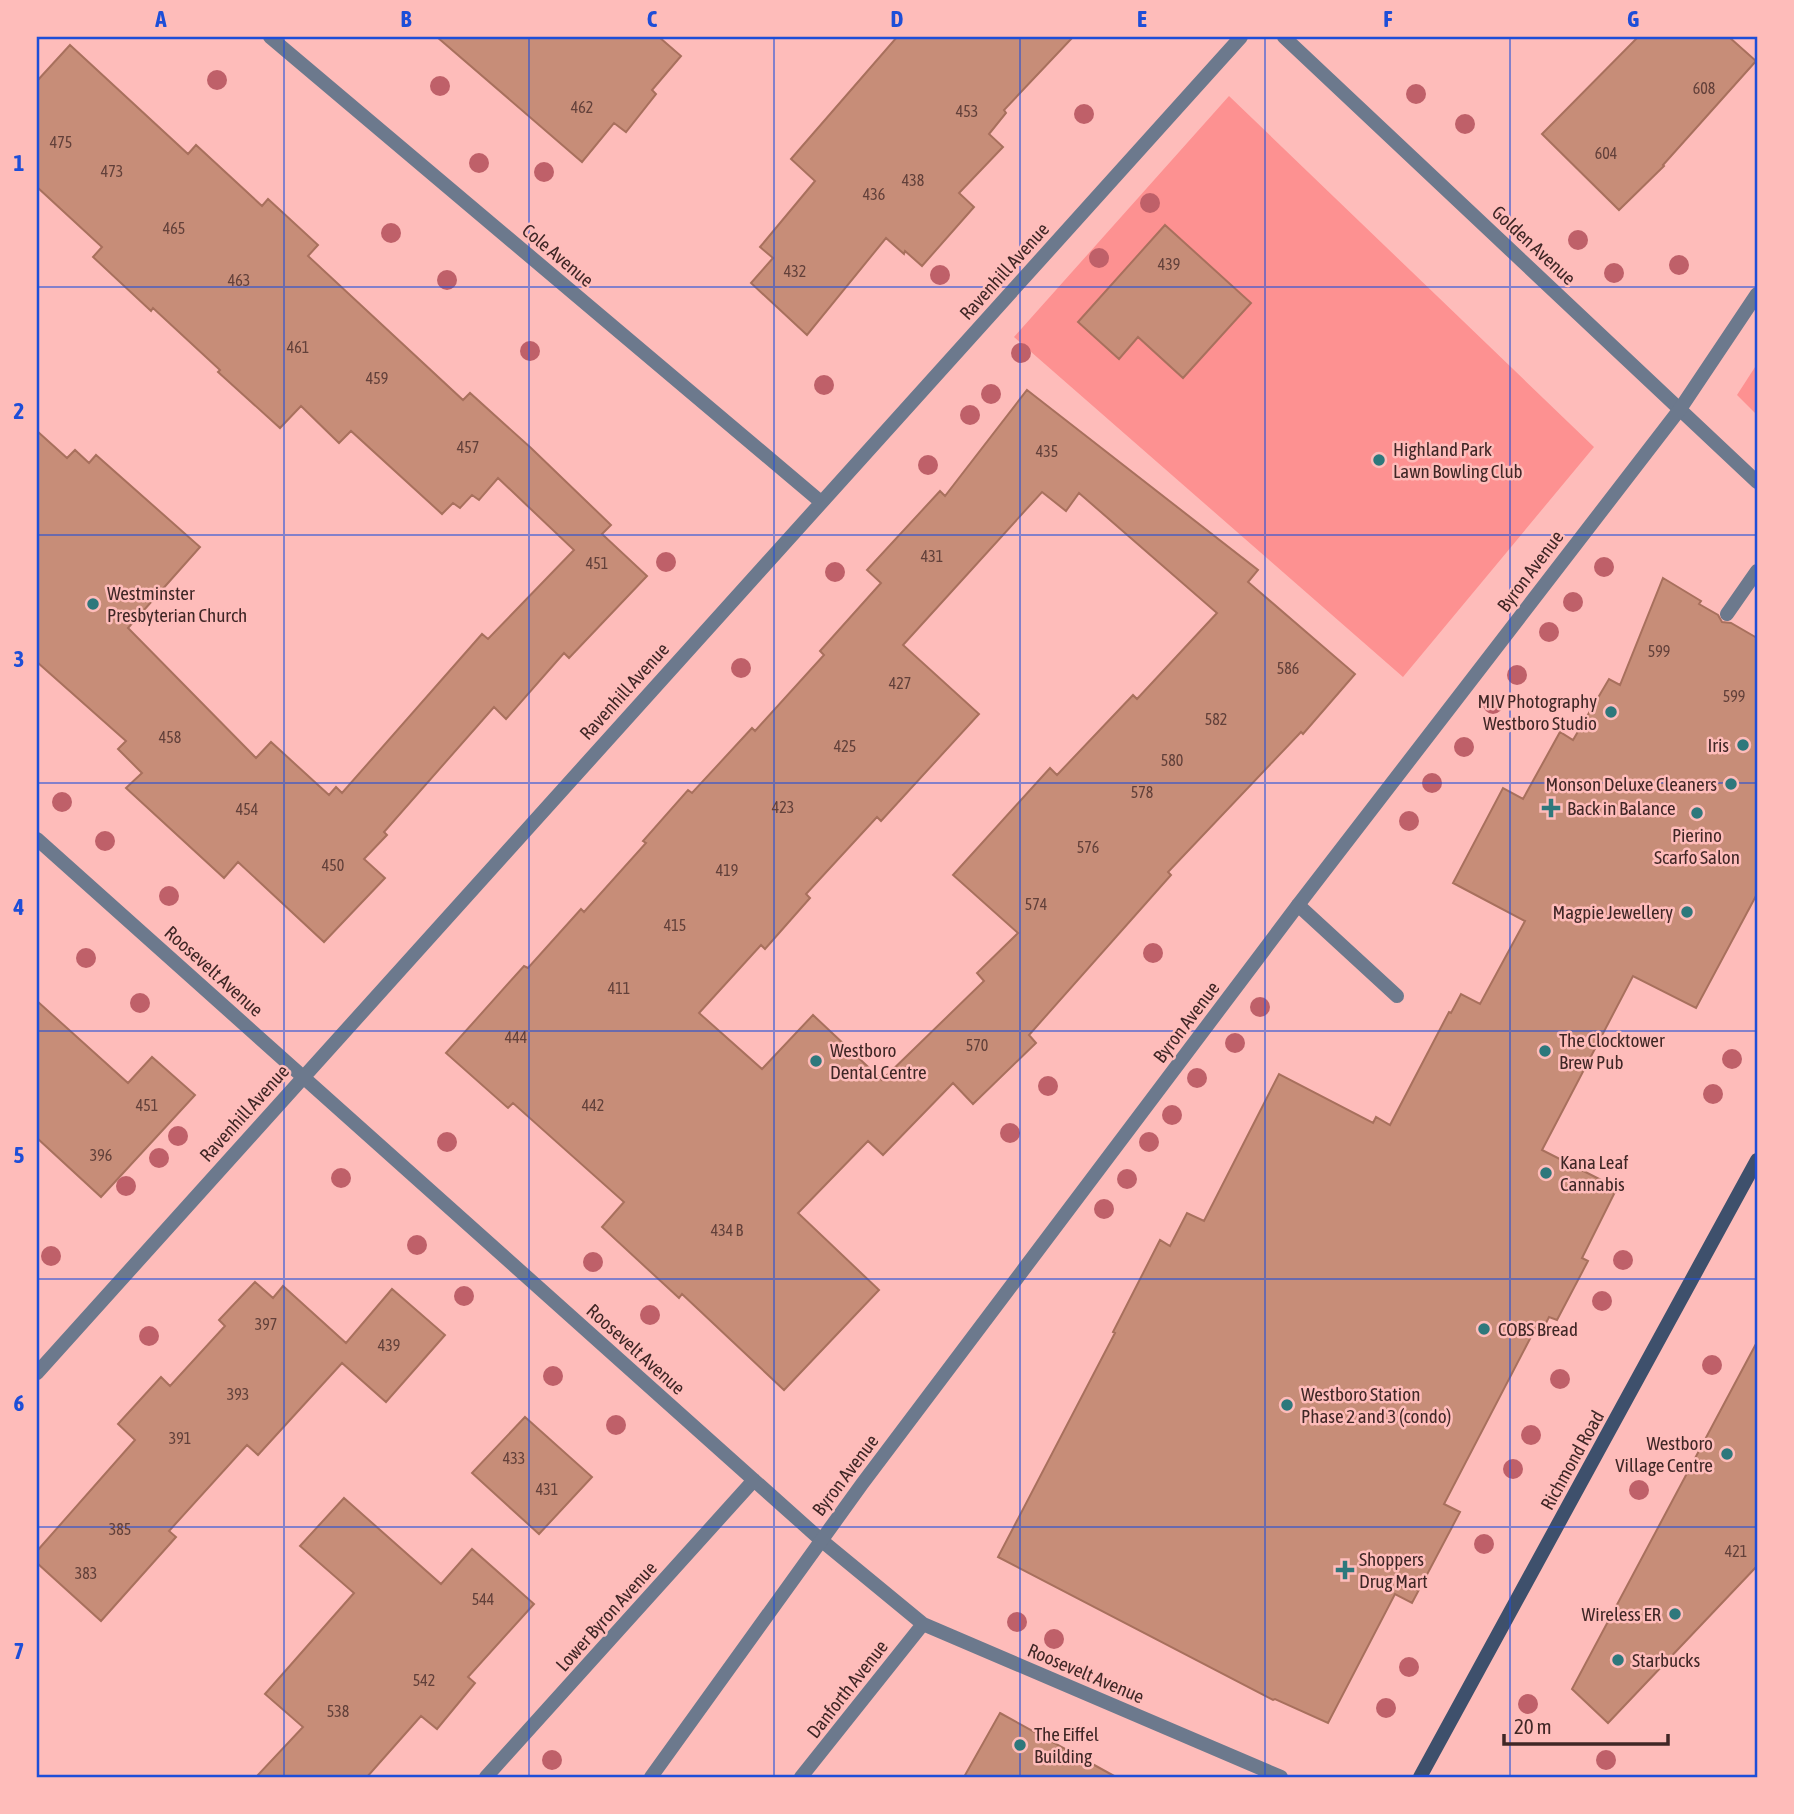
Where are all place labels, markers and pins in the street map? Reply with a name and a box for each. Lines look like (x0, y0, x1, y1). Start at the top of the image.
place label: Highland Park Lawn Bowling Club (1393, 438, 1523, 482)
marker: Highland Park Lawn Bowling Club (1371, 452, 1387, 468)
place label: Westminster Presbyterian Church (107, 582, 247, 626)
marker: Westminster Presbyterian Church (85, 596, 101, 612)
place label: MIV Photography Westboro Studio (1478, 690, 1597, 734)
marker: MIV Photography Westboro Studio (1603, 704, 1619, 720)
place label: Iris (1707, 734, 1729, 756)
marker: Iris (1735, 737, 1751, 753)
place label: Monson Deluxe Cleaners (1545, 773, 1717, 795)
marker: Monson Deluxe Cleaners (1723, 776, 1739, 792)
place label: Back in Balance (1567, 797, 1676, 819)
marker: Back in Balance (1541, 798, 1561, 818)
marker: Pierino Scarfo Salon (1689, 805, 1705, 821)
place label: Pierino Scarfo Salon (1654, 824, 1740, 868)
place label: Magpie Jewellery (1552, 901, 1673, 923)
marker: Magpie Jewellery (1679, 904, 1695, 920)
place label: The Clocktower Brew Pub (1559, 1029, 1665, 1073)
place label: Westboro Dental Centre (830, 1039, 927, 1083)
marker: The Clocktower Brew Pub (1537, 1043, 1553, 1059)
marker: Westboro Dental Centre (808, 1053, 824, 1069)
place label: Kana Leaf Cannabis (1560, 1151, 1628, 1195)
marker: Kana Leaf Cannabis (1538, 1165, 1554, 1181)
place label: COBS Bread (1498, 1318, 1578, 1340)
marker: COBS Bread (1476, 1321, 1492, 1337)
place label: Westboro Station Phase 2 and 3 (condo) (1301, 1383, 1451, 1427)
marker: Westboro Station Phase 2 and 3 (condo) (1279, 1397, 1295, 1413)
place label: Westboro Village Centre (1615, 1432, 1713, 1476)
marker: Westboro Village Centre (1719, 1446, 1735, 1462)
place label: Shoppers Drug Mart (1359, 1548, 1428, 1592)
marker: Shoppers Drug Mart (1337, 1562, 1353, 1578)
place label: Wireless ER (1582, 1603, 1661, 1625)
marker: Wireless ER (1667, 1606, 1683, 1622)
place label: Starbucks (1632, 1649, 1700, 1671)
marker: Starbucks (1610, 1652, 1626, 1668)
place label: The Eiffel Building (1034, 1723, 1099, 1767)
marker: The Eiffel Building (1012, 1737, 1028, 1753)

